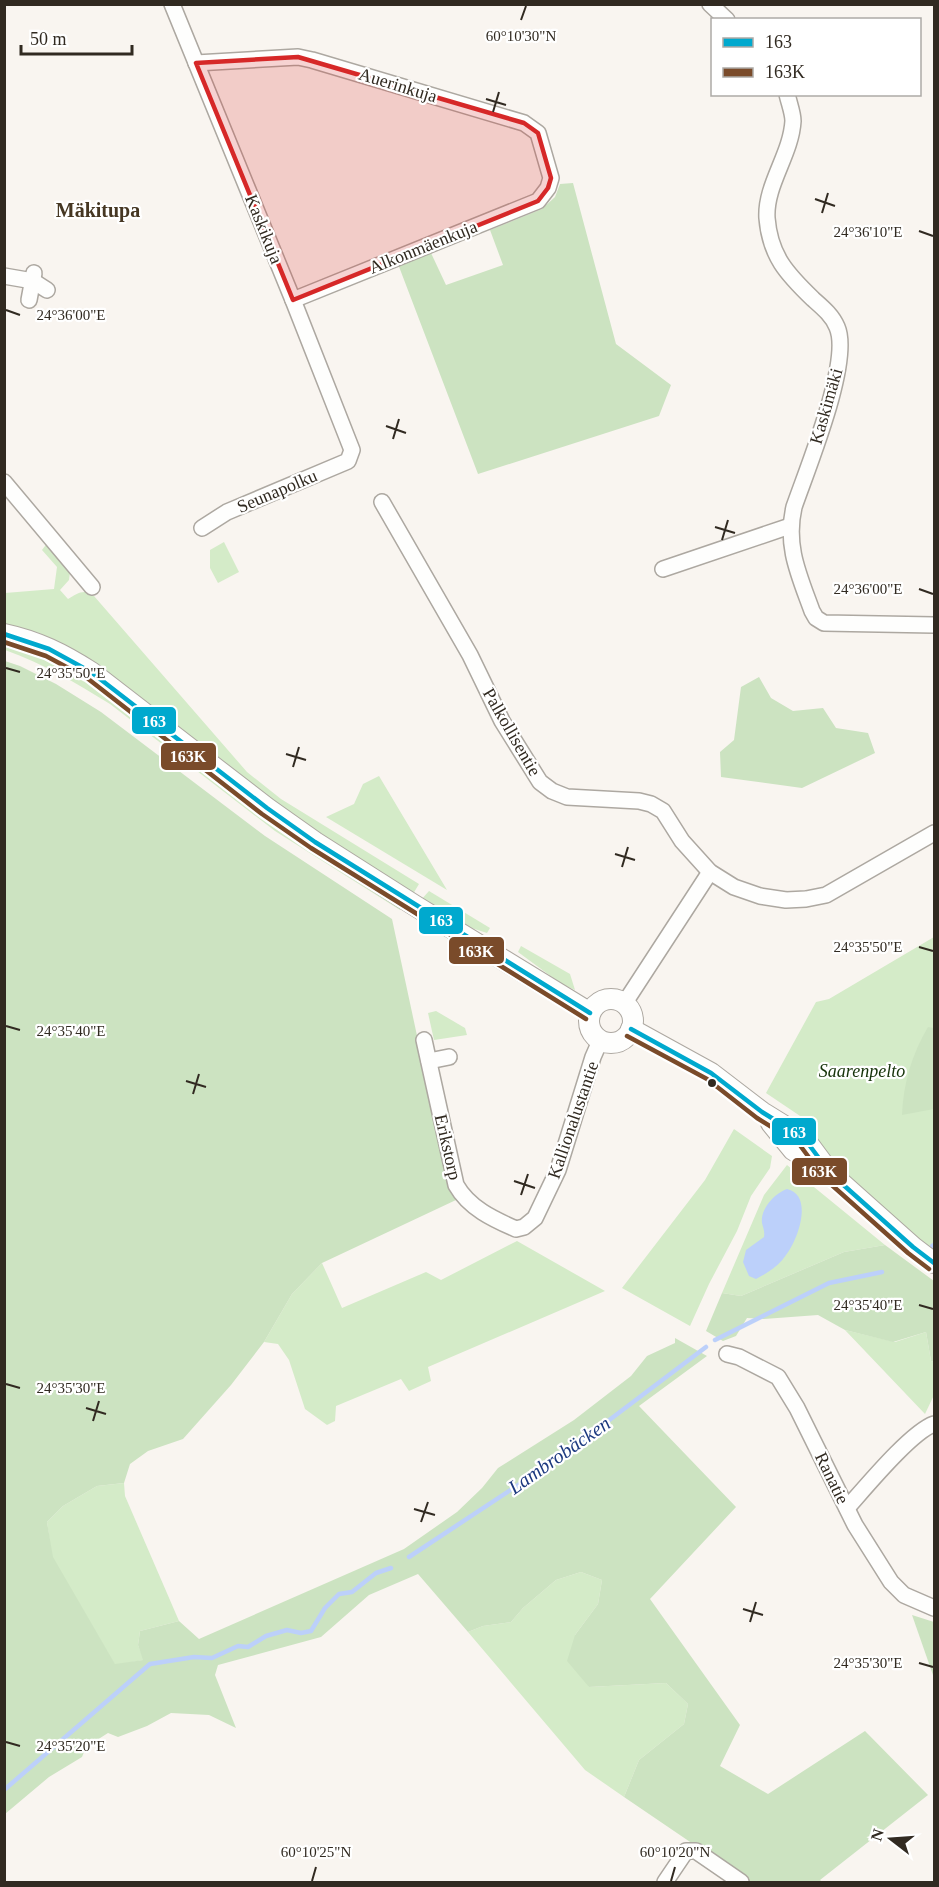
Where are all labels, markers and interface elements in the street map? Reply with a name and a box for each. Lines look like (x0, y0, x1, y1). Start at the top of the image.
scale bar (21, 18, 132, 56)
legend (711, 18, 921, 96)
text: 60°10'30"N (486, 28, 556, 44)
text: 50 m (30, 29, 67, 49)
text: 163 (765, 32, 792, 52)
text: 163K (765, 62, 805, 82)
street label: Auerinkuja (356, 64, 440, 106)
street label: Kaskikuja (241, 191, 287, 267)
district label: Mäkitupa (56, 199, 140, 222)
street label: Alkonmäenkuja (366, 216, 480, 278)
text: 24°36'10"E (834, 224, 903, 240)
text: 24°36'00"E (37, 307, 106, 323)
street label: Kaskimäki (806, 366, 846, 446)
street label: Seunapolku (234, 465, 320, 517)
text: 24°36'00"E (834, 581, 903, 597)
text: 24°35'50"E (37, 665, 106, 681)
street label: Palkollisentie (479, 685, 545, 779)
line badge: 163 (131, 706, 177, 735)
text: 163 (142, 713, 166, 730)
line badge: 163K (160, 742, 217, 771)
text: 163K (170, 748, 207, 765)
line badge: 163 (418, 906, 464, 935)
text: 163 (429, 912, 453, 929)
line badge: 163K (448, 936, 505, 965)
text: 24°35'50"E (834, 939, 903, 955)
text: 163K (458, 943, 495, 960)
text: 24°35'40"E (37, 1023, 106, 1039)
street label: Kallionalustantie (544, 1059, 602, 1181)
park label: Saarenpelto (819, 1061, 905, 1081)
unlabelled marker (706, 1077, 718, 1089)
street label: Erikstorp (431, 1112, 465, 1182)
line badge: 163 (771, 1117, 817, 1146)
text: 163 (782, 1124, 806, 1141)
line badge: 163K (791, 1157, 848, 1186)
text: 163K (801, 1163, 838, 1180)
text: 24°35'40"E (834, 1297, 903, 1313)
text: 24°35'30"E (37, 1380, 106, 1396)
water label: Lambrobäcken (503, 1412, 614, 1499)
street label: Ranatie (811, 1449, 853, 1507)
text: 24°35'30"E (834, 1655, 903, 1671)
text: 24°35'20"E (37, 1738, 106, 1754)
north arrow (861, 1809, 921, 1869)
text: N (867, 1826, 887, 1843)
text: 60°10'25"N (281, 1844, 351, 1860)
text: 60°10'20"N (640, 1844, 710, 1860)

